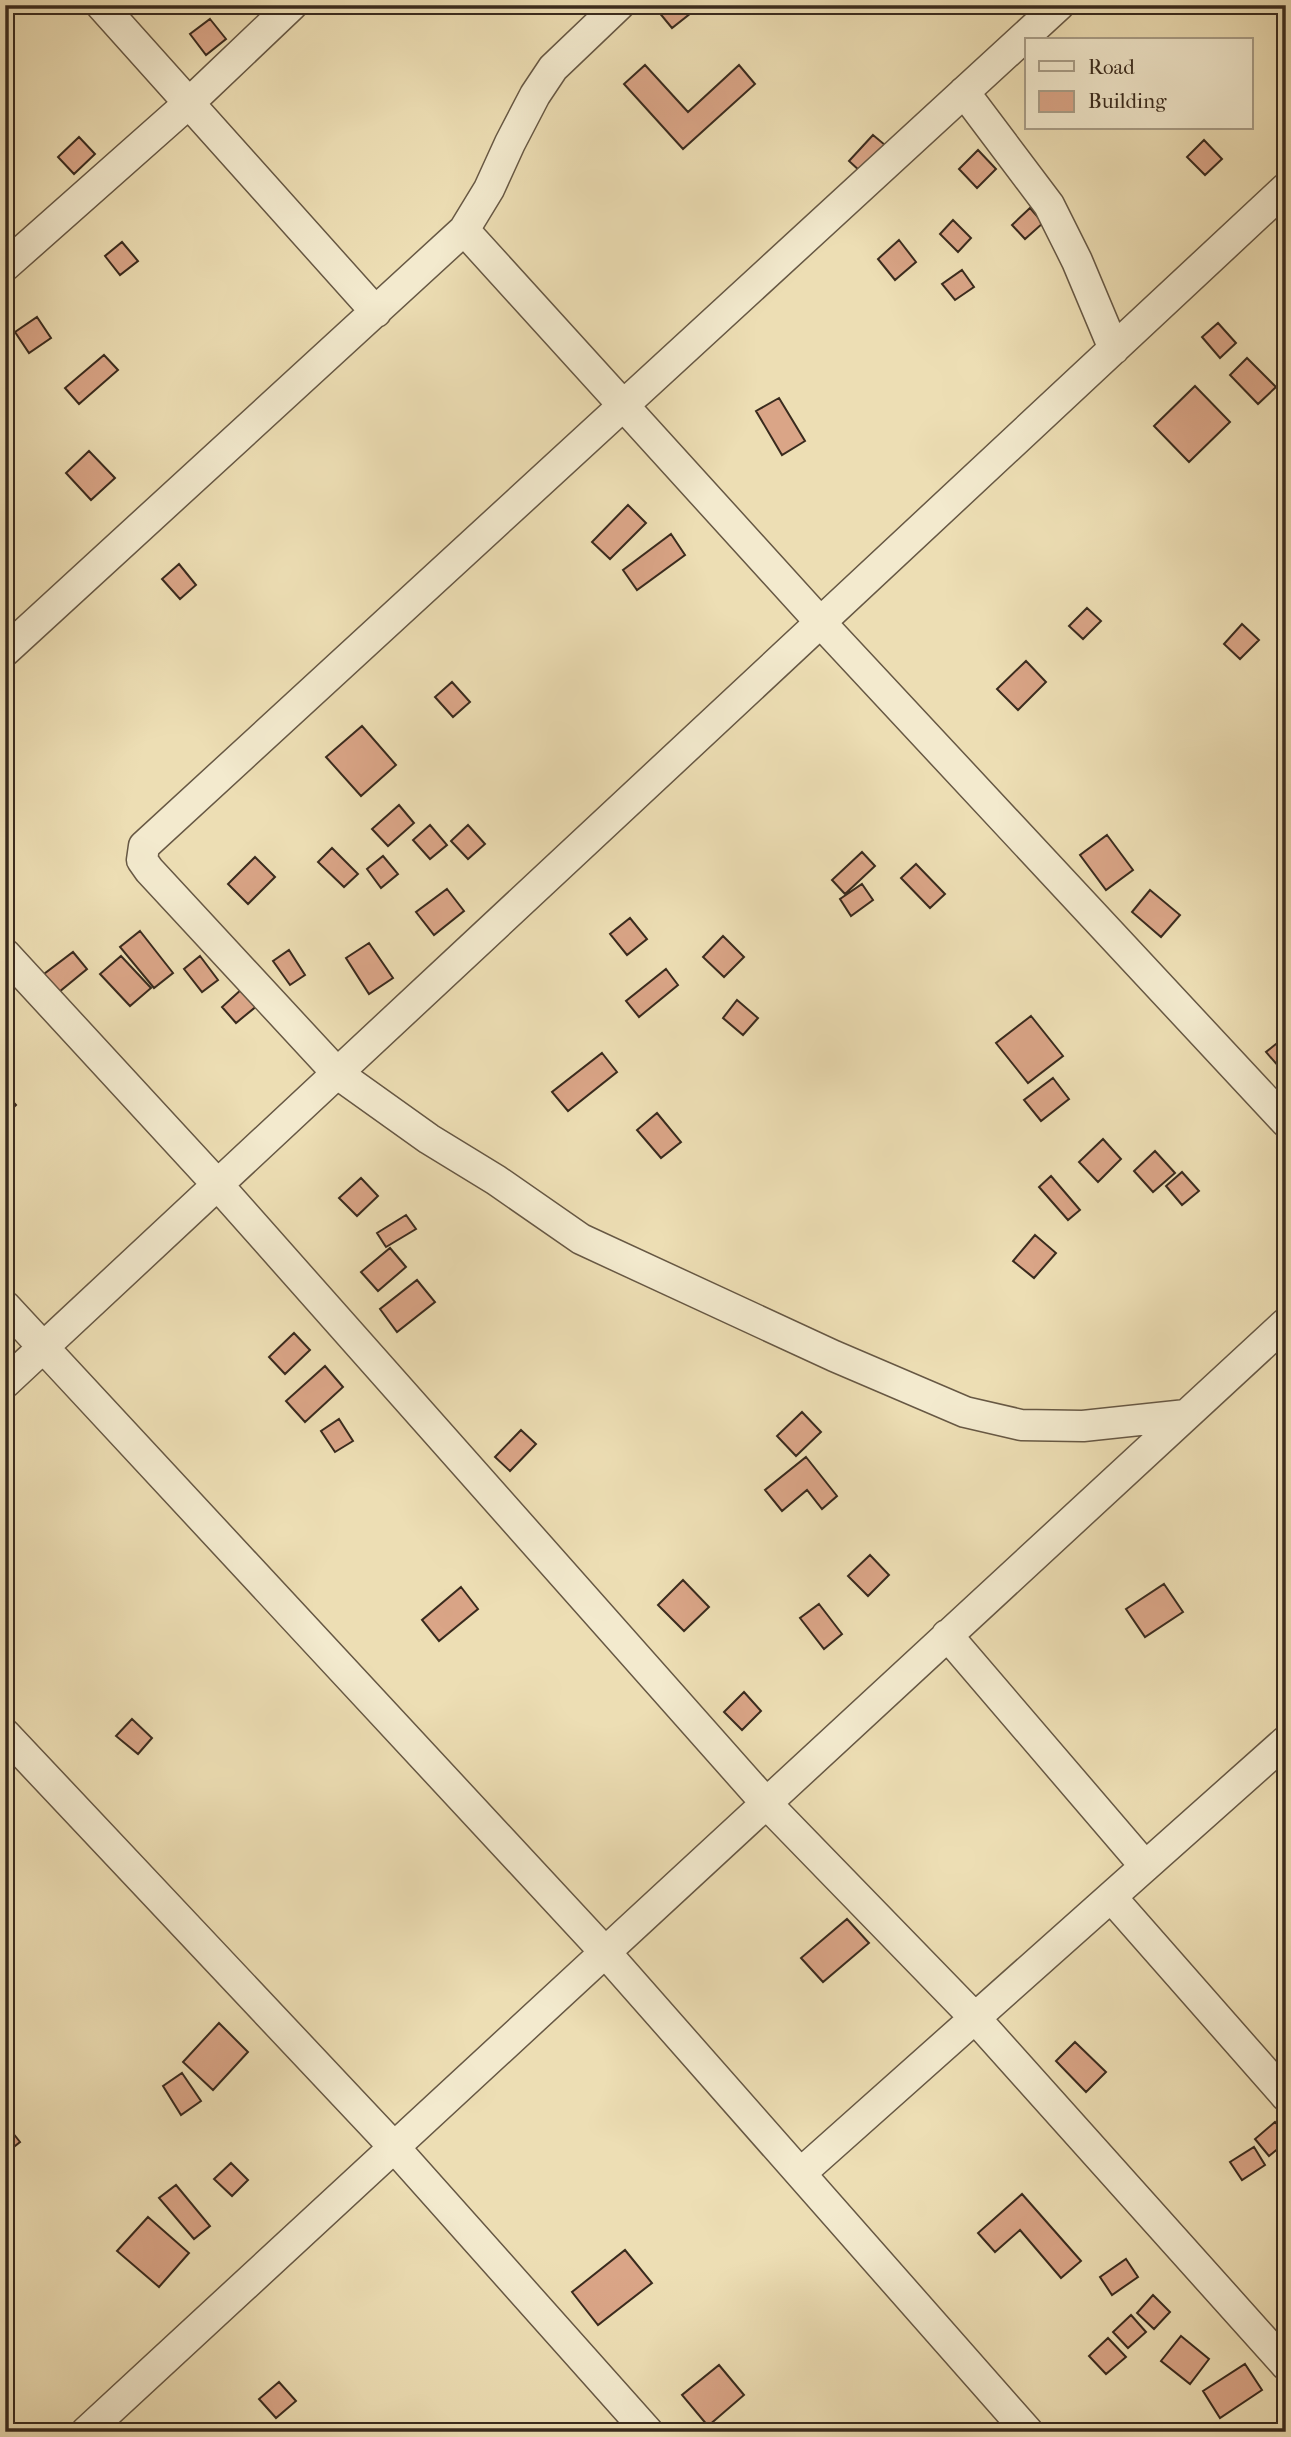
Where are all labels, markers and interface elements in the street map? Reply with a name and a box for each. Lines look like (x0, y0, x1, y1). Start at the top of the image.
legend (1025, 38, 1252, 130)
text: Road (1088, 55, 1135, 79)
text: Building (1088, 89, 1167, 113)

